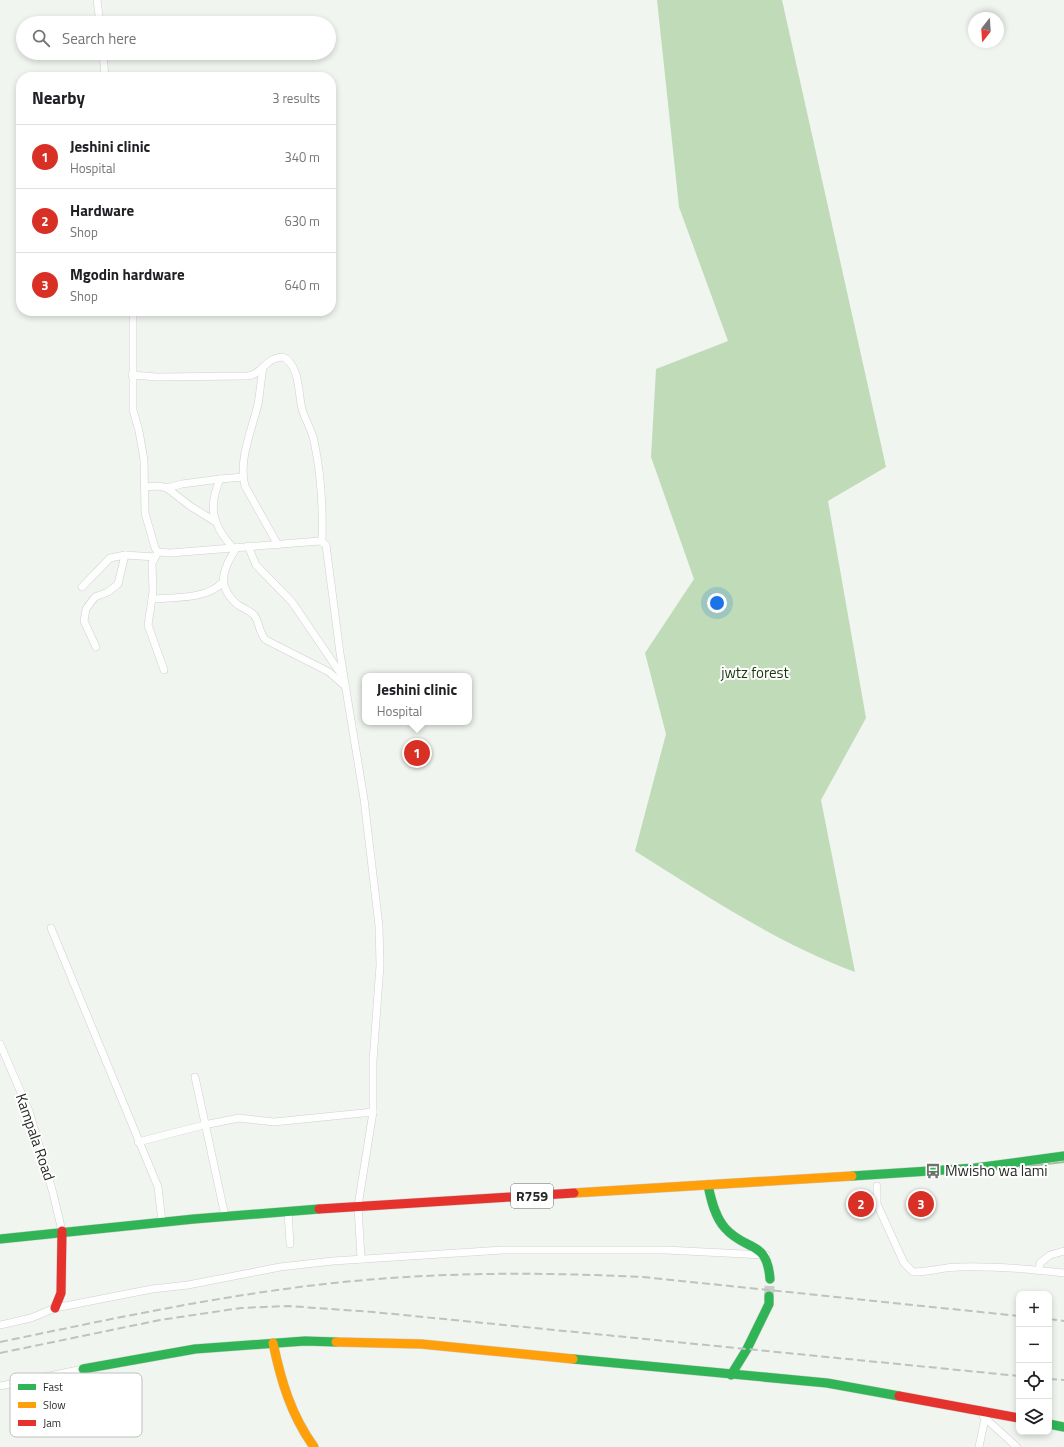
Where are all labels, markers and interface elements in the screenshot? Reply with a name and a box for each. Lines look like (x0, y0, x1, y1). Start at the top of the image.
north arrow (968, 12, 1004, 48)
search box (16, 16, 336, 60)
icon: search (30, 27, 52, 49)
text: Search here (62, 27, 136, 50)
text: Nearby (32, 85, 85, 111)
text: 3 results (272, 88, 320, 108)
text: Jeshini clinic (70, 135, 150, 158)
text: 1 (41, 147, 49, 167)
text: 340 m (284, 147, 320, 167)
text: Hospital (70, 158, 115, 178)
text: Hardware (70, 199, 134, 222)
text: 2 (41, 211, 49, 231)
text: 630 m (284, 211, 320, 231)
text: Shop (70, 222, 98, 242)
text: Mgodin hardware (70, 263, 185, 286)
text: 3 (41, 275, 49, 295)
text: 640 m (284, 275, 320, 295)
text: Shop (70, 286, 98, 306)
your location (707, 593, 727, 613)
park label: jwtz forest (720, 661, 790, 684)
popup (362, 673, 472, 725)
text: Jeshini clinic (377, 678, 457, 701)
text: Hospital (377, 701, 422, 721)
pin: 1 (404, 738, 430, 768)
street label: Kampala Road (10, 1090, 61, 1183)
place label: Mwisho wa lami (945, 1159, 1048, 1182)
bus stop icon: Mwisho wa lami (924, 1162, 942, 1180)
road number: R759 (511, 1184, 553, 1208)
pin: 2 (848, 1189, 874, 1219)
pin: 3 (908, 1189, 934, 1219)
map controls (1016, 1291, 1052, 1435)
button: + (1016, 1291, 1052, 1327)
button: − (1016, 1327, 1052, 1363)
button: locate (1016, 1363, 1052, 1399)
legend (10, 1373, 142, 1437)
text: Fast (43, 1379, 63, 1395)
text: Slow (43, 1397, 66, 1413)
button: layers (1016, 1399, 1052, 1435)
text: Jam (43, 1415, 61, 1431)

